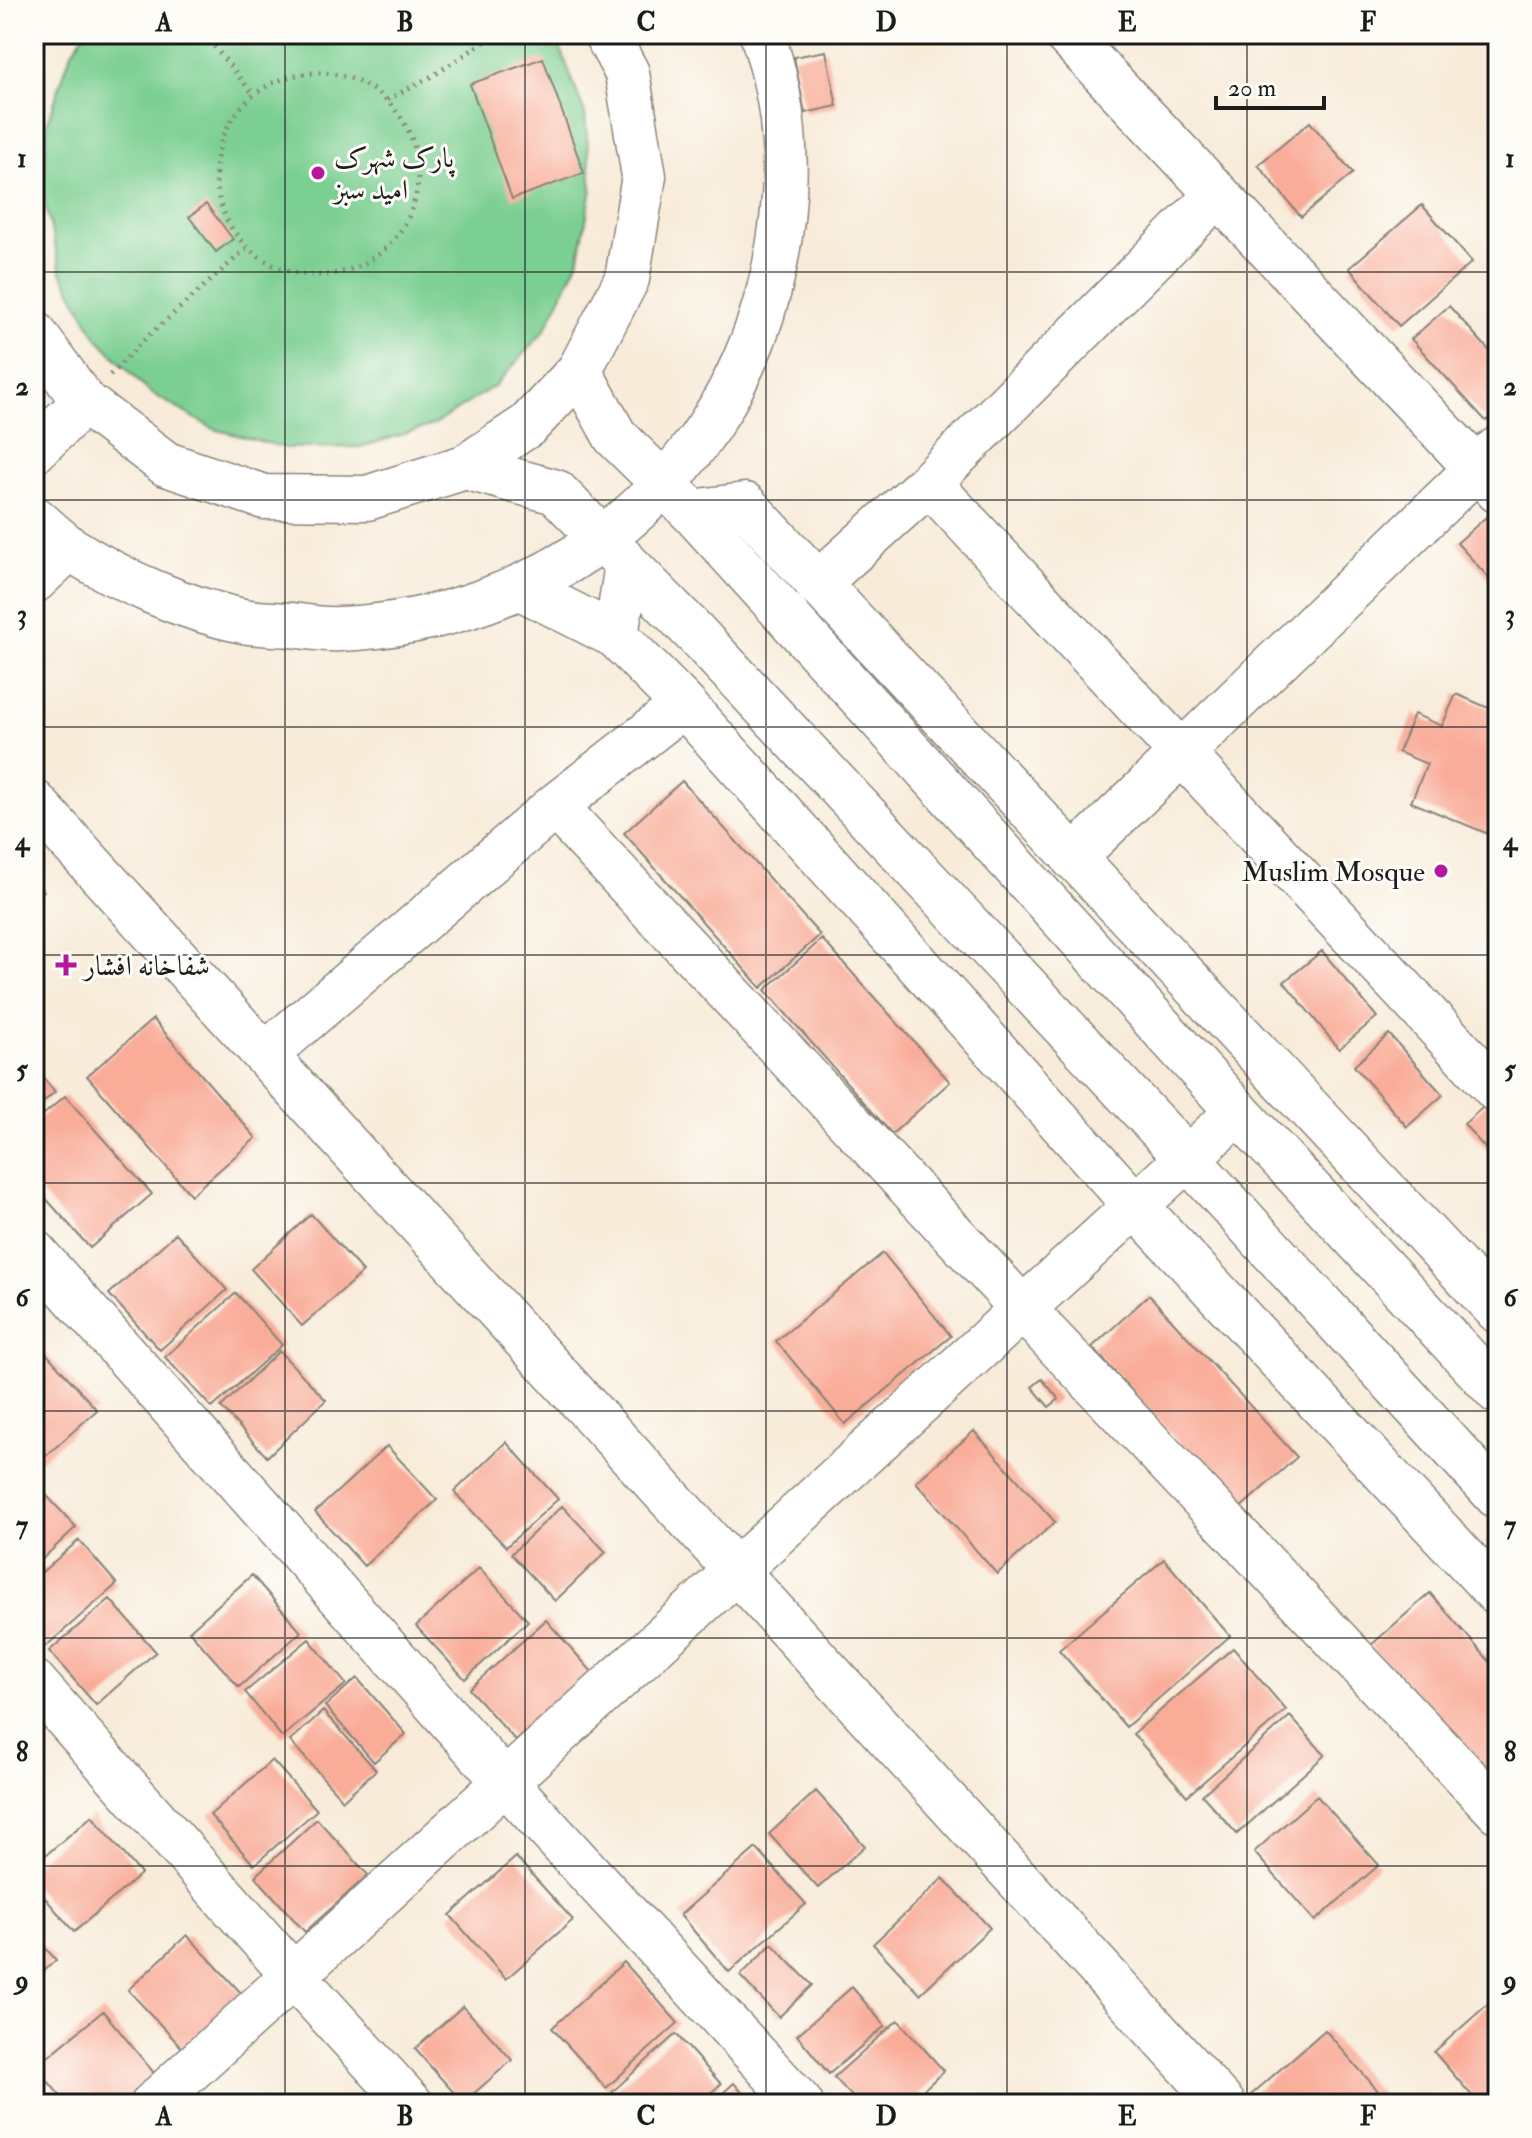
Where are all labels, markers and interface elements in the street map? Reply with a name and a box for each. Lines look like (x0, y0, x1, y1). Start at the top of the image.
text: A (155, 7, 173, 39)
text: B (396, 7, 414, 39)
text: C (636, 7, 656, 39)
text: D (875, 7, 897, 39)
text: E (1118, 7, 1137, 39)
text: F (1360, 7, 1377, 39)
scale bar (1216, 60, 1324, 110)
text: 20 m (1228, 73, 1277, 104)
place label: پارک شهرک امید سبز (331, 141, 456, 208)
text: 1 (17, 143, 27, 175)
text: 1 (1505, 143, 1515, 175)
marker: پارک شهرک امید سبز (309, 164, 327, 182)
text: 2 (15, 371, 29, 403)
text: 2 (1503, 371, 1517, 403)
text: 3 (17, 599, 27, 631)
text: 3 (1505, 599, 1515, 631)
text: 4 (14, 826, 31, 858)
text: 4 (1502, 826, 1519, 858)
place label: Muslim Mosque (1242, 855, 1425, 890)
marker: Muslim Mosque (1432, 862, 1450, 880)
place label: شفاخانه افشار (81, 949, 210, 984)
marker: شفاخانه افشار (55, 954, 77, 976)
text: 5 (16, 1054, 28, 1086)
text: 5 (1504, 1054, 1516, 1086)
text: 6 (15, 1282, 30, 1314)
text: 6 (1503, 1282, 1518, 1314)
text: 7 (16, 1510, 28, 1542)
text: 7 (1504, 1510, 1516, 1542)
text: 8 (16, 1737, 28, 1769)
text: 8 (1504, 1737, 1516, 1769)
text: 9 (12, 1965, 29, 1997)
text: 9 (1500, 1965, 1517, 1997)
text: A (155, 2101, 173, 2133)
text: B (396, 2101, 414, 2133)
text: C (636, 2101, 656, 2133)
text: D (875, 2101, 897, 2133)
text: E (1118, 2101, 1137, 2133)
text: F (1360, 2101, 1377, 2133)

